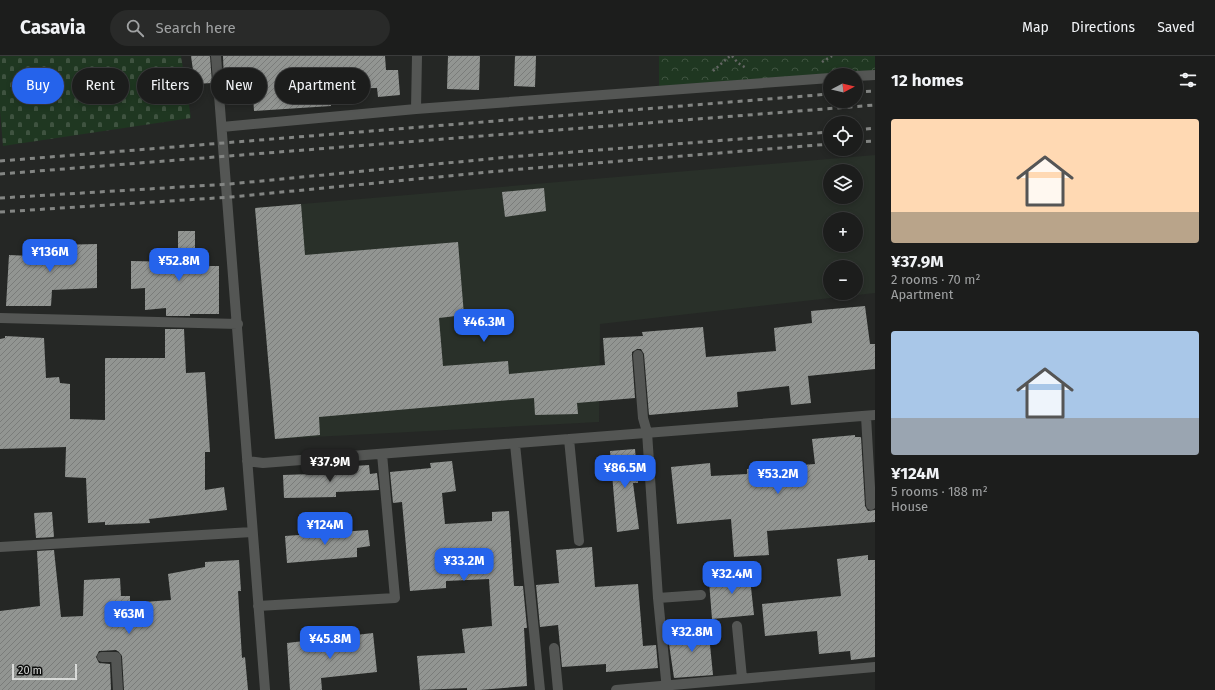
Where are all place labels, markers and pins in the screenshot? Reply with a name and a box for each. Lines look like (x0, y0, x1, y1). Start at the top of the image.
pin: ¥136M (22, 239, 78, 273)
pin: ¥52.8M (146, 248, 212, 282)
pin: ¥46.3M (451, 309, 517, 343)
pin: ¥37.9M (297, 449, 363, 483)
pin: ¥86.5M (592, 455, 658, 489)
pin: ¥53.2M (745, 461, 811, 495)
pin: ¥124M (297, 512, 353, 546)
pin: ¥33.2M (431, 548, 497, 582)
pin: ¥32.4M (699, 561, 765, 595)
pin: ¥63M (105, 601, 153, 635)
pin: ¥32.8M (659, 619, 725, 653)
pin: ¥45.8M (297, 626, 363, 660)

